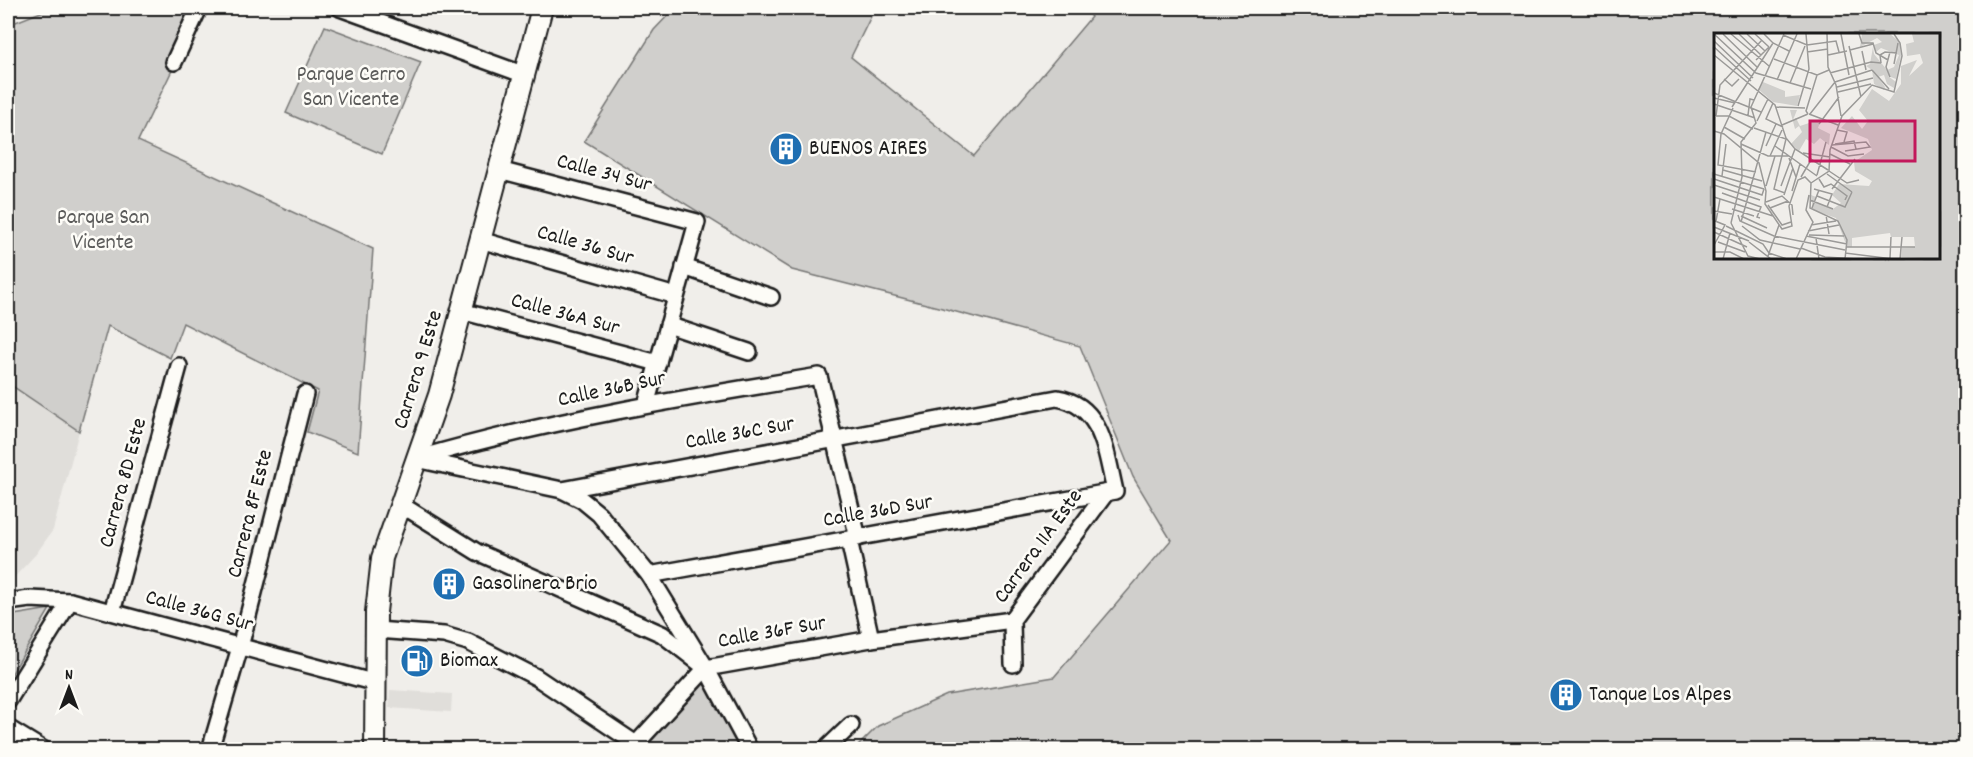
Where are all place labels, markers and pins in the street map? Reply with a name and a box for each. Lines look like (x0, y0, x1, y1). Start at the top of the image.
building icon: BUENOS AIRES (768, 131, 804, 167)
place label: BUENOS AIRES (809, 134, 928, 165)
building icon: Gasolinera Brio (431, 566, 467, 602)
place label: Gasolinera Brio (472, 569, 598, 600)
fuel station icon: Biomax (399, 643, 435, 679)
place label: Biomax (440, 646, 498, 677)
building icon: Tanque Los Alpes (1548, 677, 1584, 713)
place label: Tanque Los Alpes (1589, 680, 1732, 711)

